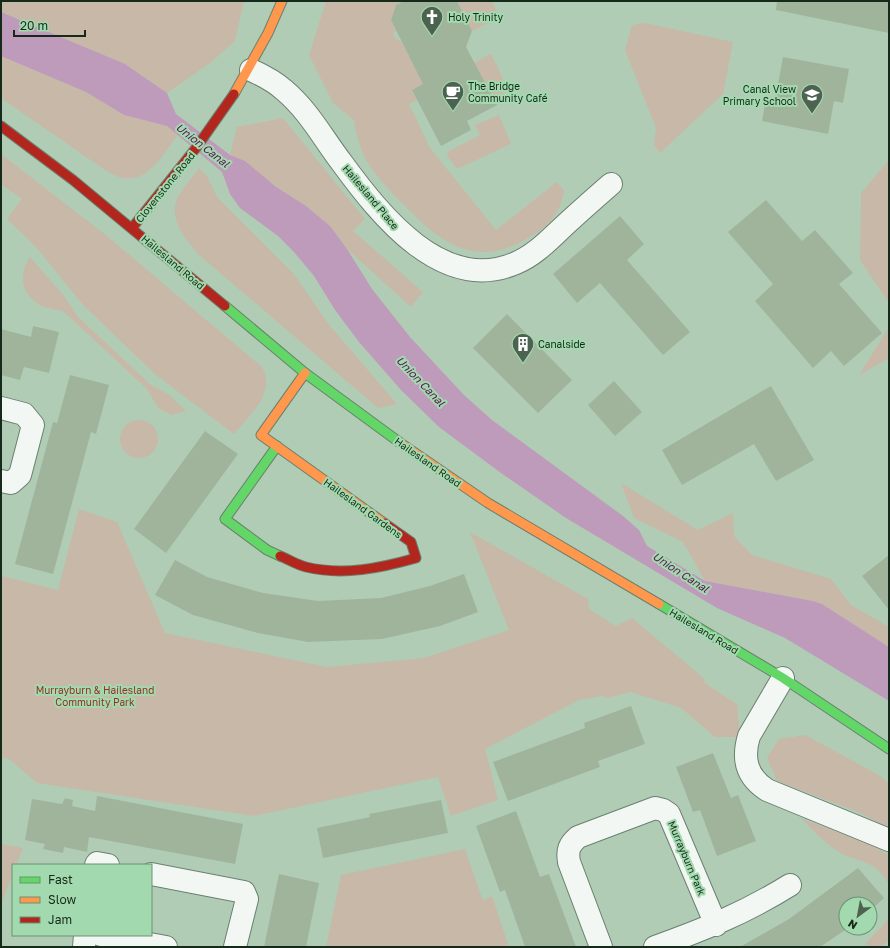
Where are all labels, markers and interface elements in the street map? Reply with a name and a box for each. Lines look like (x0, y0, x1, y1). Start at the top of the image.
church icon: Holy Trinity (419, 4, 445, 37)
place label: Holy Trinity (448, 11, 504, 23)
scale bar (14, 12, 85, 38)
text: 20 m (20, 18, 48, 33)
cafe icon: The Bridge Community Café (440, 79, 466, 112)
place label: The Bridge Community Café (468, 80, 548, 104)
school or university icon: Canal View Primary School (799, 82, 825, 115)
place label: Canal View Primary School (723, 83, 796, 107)
water label: Union Canal (174, 120, 233, 170)
street label: Clovenstone Road (133, 149, 197, 225)
street label: Hailesland Place (341, 162, 402, 232)
street label: Hailesland Road (139, 232, 207, 292)
building icon: Canalside (510, 331, 536, 364)
place label: Canalside (538, 338, 586, 350)
water label: Union Canal (394, 353, 448, 409)
street label: Hailesland Road (392, 435, 464, 489)
street label: Hailesland Gardens (322, 476, 404, 540)
water label: Union Canal (651, 549, 712, 595)
street label: Hailesland Road (667, 606, 741, 656)
park label: Murrayburn & Hailesland Community Park (36, 684, 154, 708)
street label: Murrayburn Park (666, 819, 708, 897)
legend (12, 864, 152, 936)
text: Fast (48, 872, 73, 887)
text: Slow (48, 892, 76, 907)
north arrow (838, 896, 878, 936)
text: Jam (48, 912, 72, 927)
text: N (845, 917, 859, 933)

